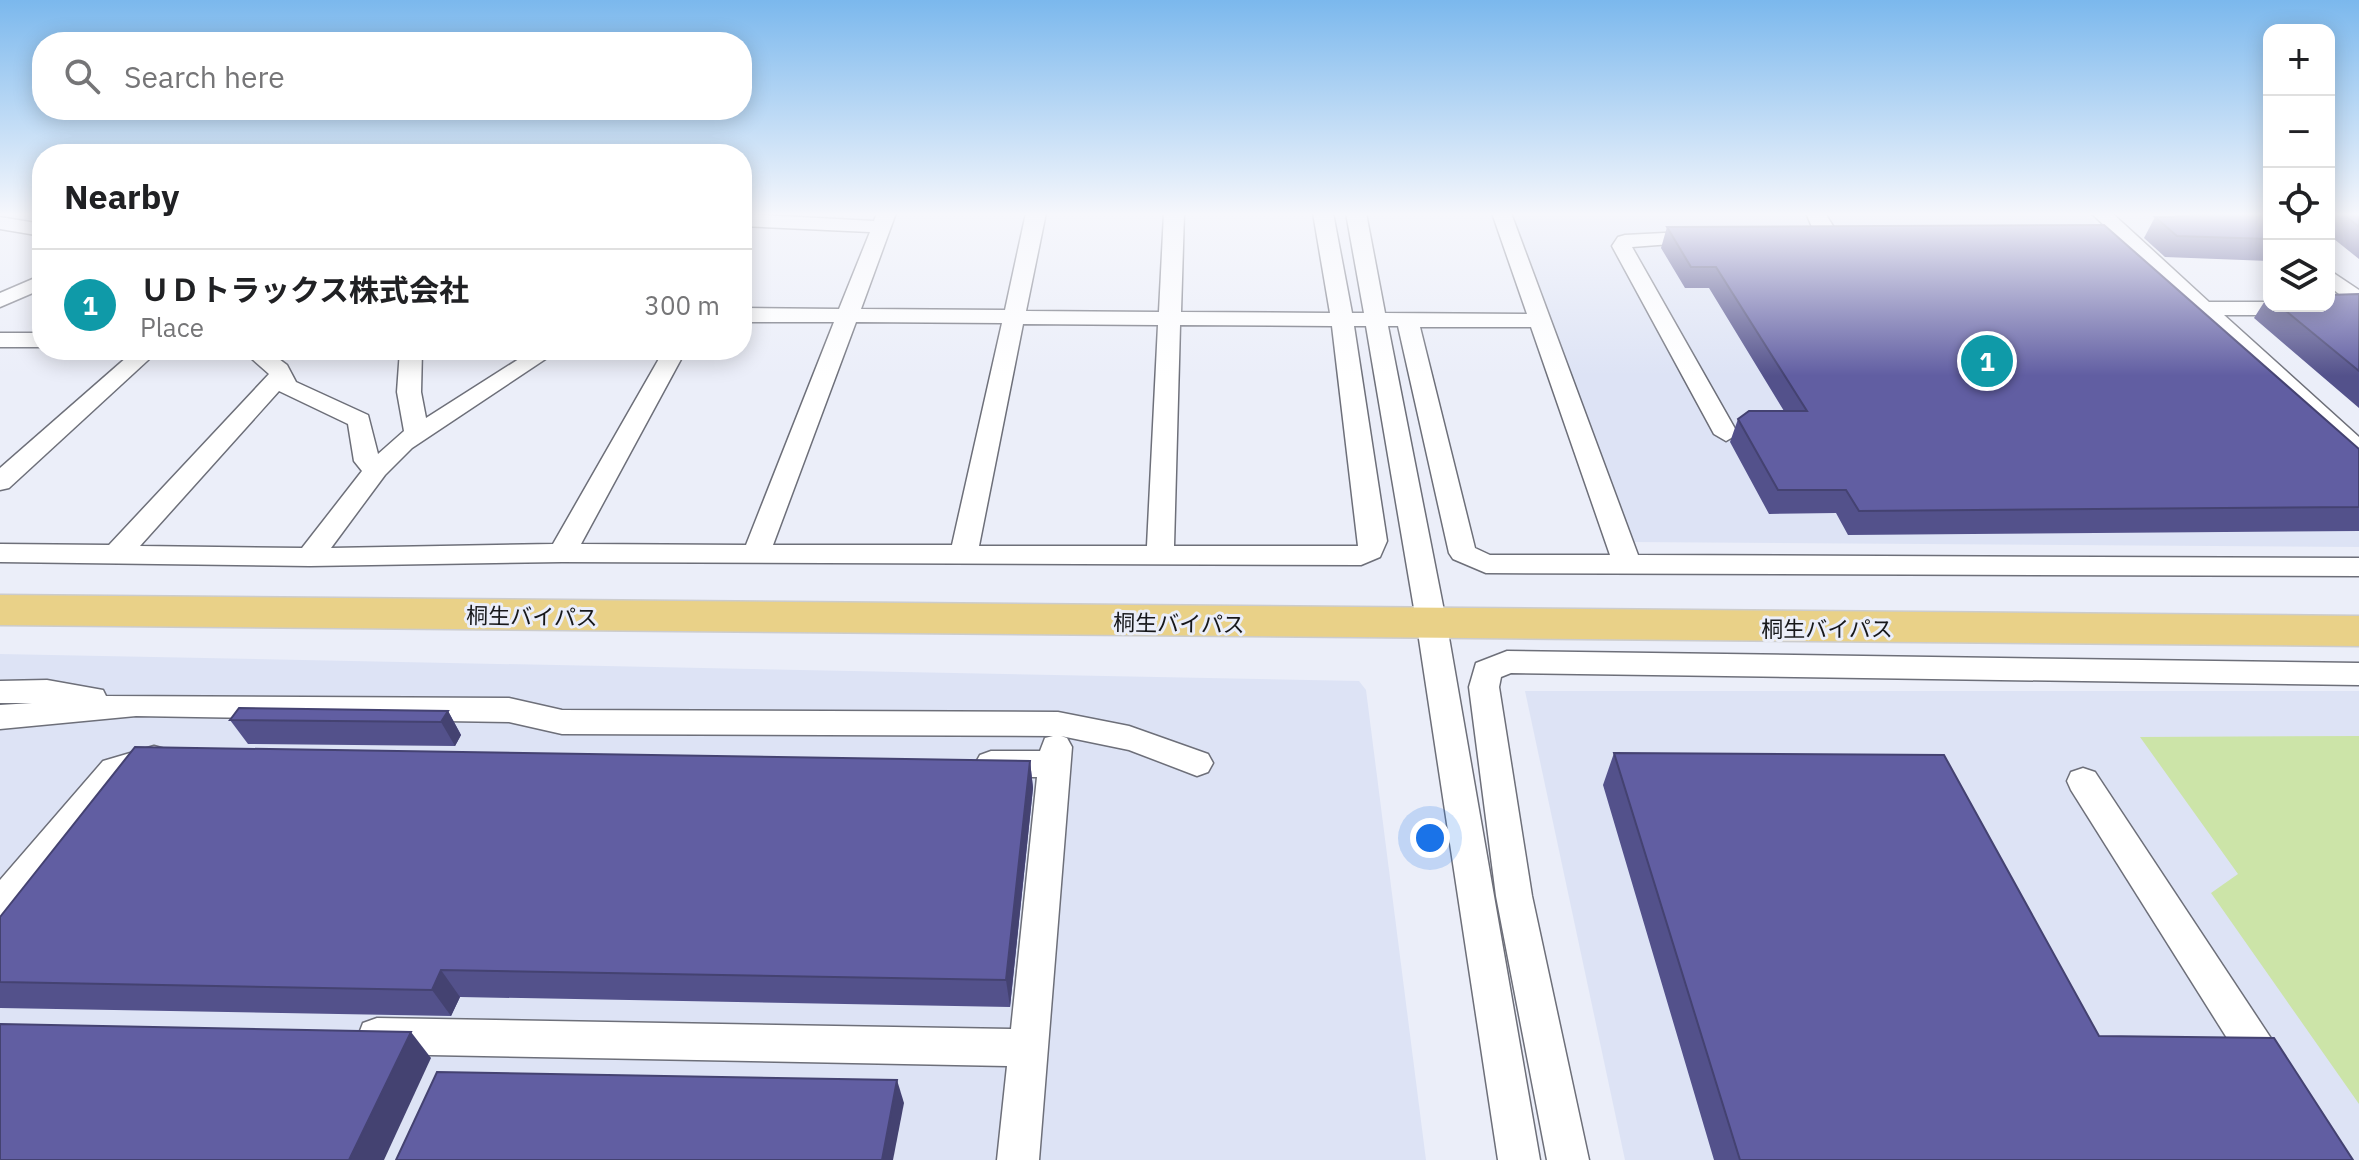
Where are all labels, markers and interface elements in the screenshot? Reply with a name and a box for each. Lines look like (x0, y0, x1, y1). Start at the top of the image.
map controls (2263, 24, 2335, 312)
button: + (2263, 24, 2335, 96)
search box (32, 32, 752, 120)
icon: search (60, 54, 104, 98)
text: Search here (124, 57, 285, 96)
button: − (2263, 96, 2335, 168)
button: locate (2263, 168, 2335, 240)
text: Nearby (64, 174, 179, 218)
button: layers (2263, 240, 2335, 312)
text: ＵＤトラックス株式会社 (140, 270, 469, 309)
text: 1 (82, 288, 98, 322)
text: 300 m (644, 288, 720, 322)
text: Place (140, 310, 204, 344)
pin: 1 (1961, 331, 2013, 391)
street label: 桐生バイパス (466, 600, 598, 632)
street label: 桐生バイパス (1113, 607, 1245, 639)
street label: 桐生バイパス (1761, 614, 1893, 643)
your location (1410, 818, 1450, 858)

